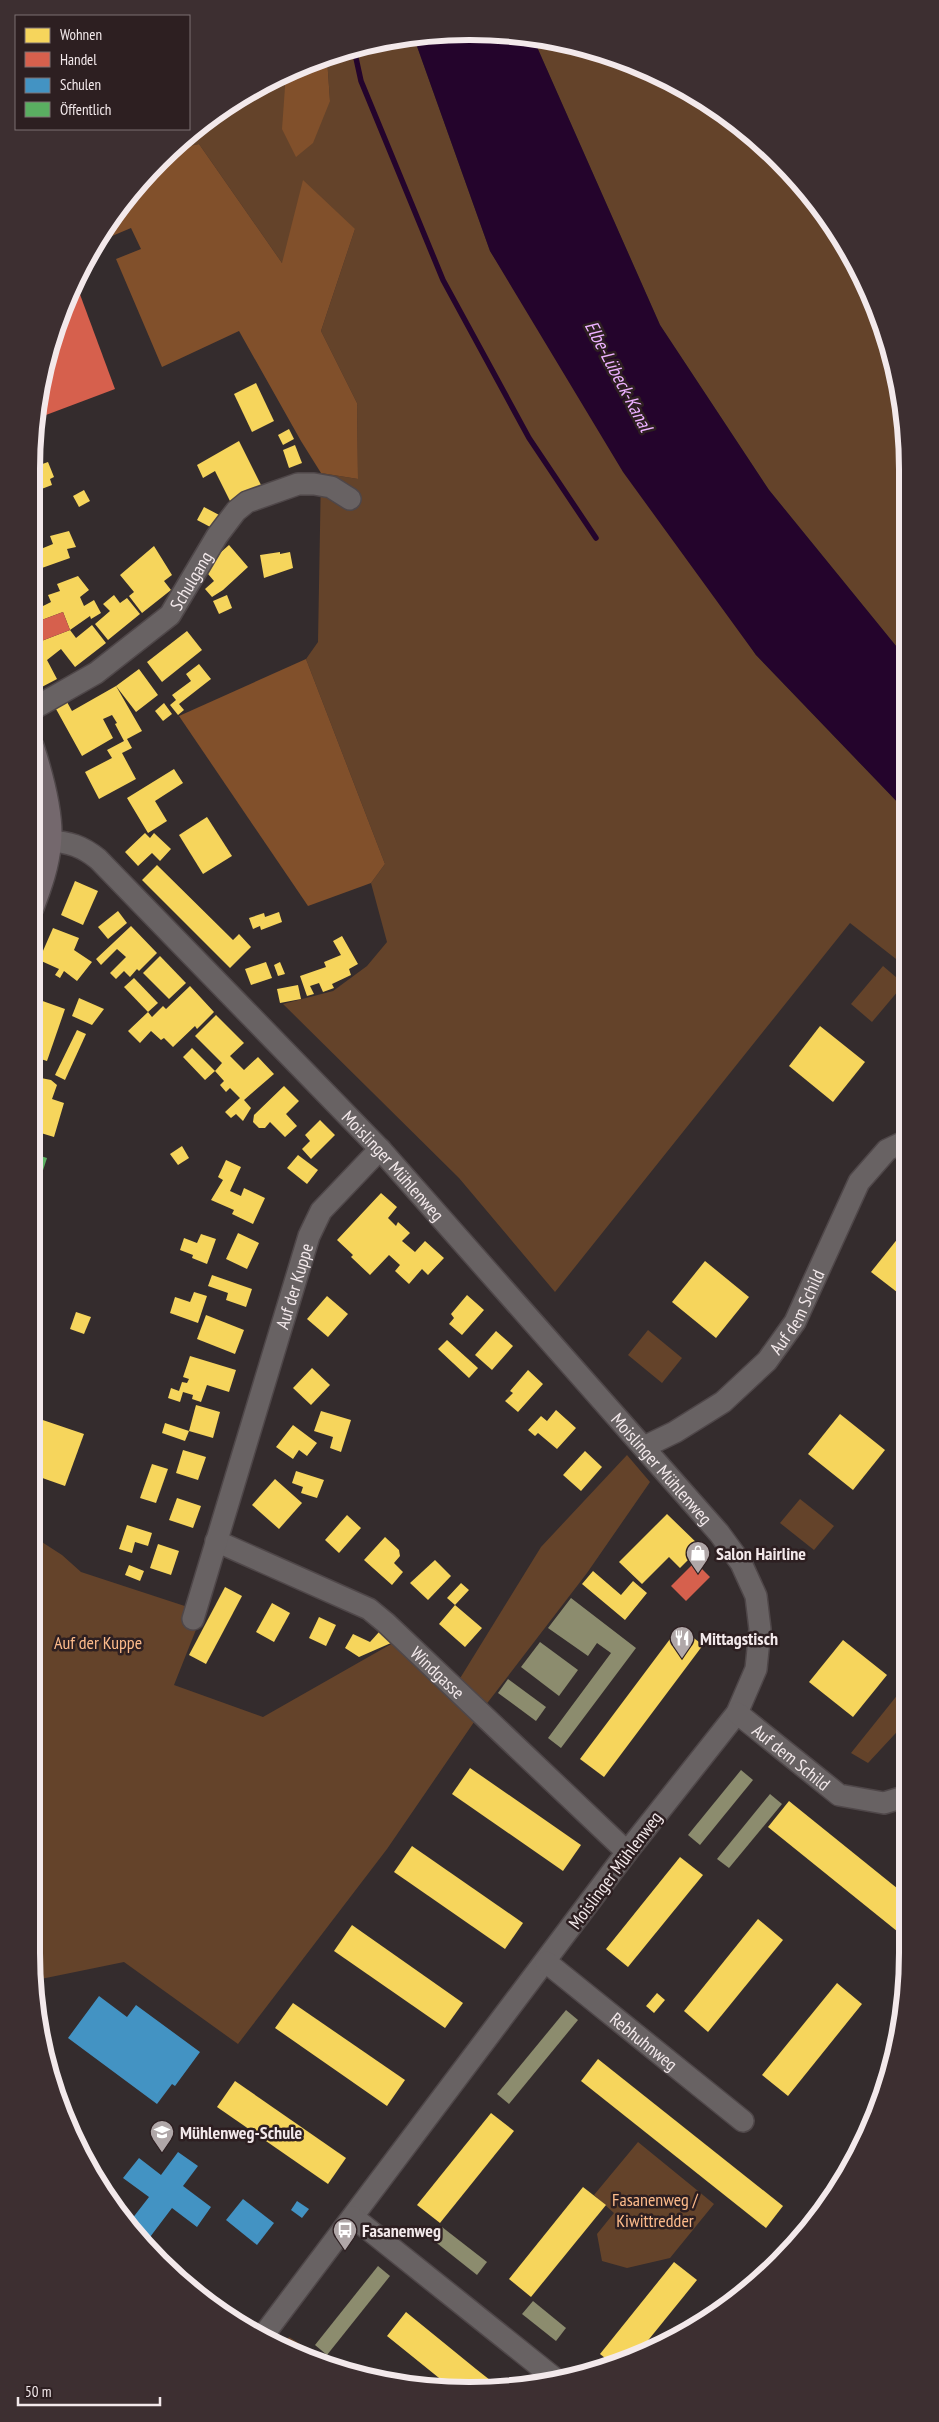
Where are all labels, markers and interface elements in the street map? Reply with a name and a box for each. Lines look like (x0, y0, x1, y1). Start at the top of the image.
legend (15, 15, 190, 130)
text: Wohnen (60, 25, 102, 44)
text: Handel (60, 50, 97, 69)
text: Schulen (60, 75, 101, 94)
text: Öffentlich (60, 100, 111, 119)
water label: Elbe-Lübeck-Kanal (580, 316, 659, 437)
street label: Schulgang (164, 547, 217, 614)
street label: Moislinger Mühlenweg (337, 1105, 450, 1226)
street label: Auf der Kuppe (270, 1240, 318, 1331)
street label: Auf dem Schild (764, 1266, 829, 1359)
street label: Moislinger Mühlenweg (607, 1408, 718, 1529)
shop icon: Salon Hairline (685, 1540, 711, 1574)
place label: Salon Hairline (716, 1542, 806, 1565)
restaurant icon: Mittagstisch (669, 1625, 695, 1659)
place label: Mittagstisch (700, 1627, 778, 1650)
park label: Auf der Kuppe (54, 1631, 142, 1654)
street label: Windgasse (406, 1641, 470, 1703)
street label: Auf dem Schild (748, 1719, 835, 1795)
street label: Moislinger Mühlenweg (563, 1807, 667, 1933)
street label: Rebhuhnweg (606, 2007, 683, 2075)
school or university icon: Mühlenweg-Schule (149, 2119, 175, 2153)
place label: Mühlenweg-Schule (180, 2121, 303, 2144)
park label: Fasanenweg / Kiwittredder (612, 2188, 699, 2232)
bus stop icon: Fasanenweg (332, 2217, 358, 2251)
place label: Fasanenweg (362, 2219, 441, 2242)
scale bar (18, 2374, 160, 2406)
text: 50 m (25, 2382, 51, 2401)

